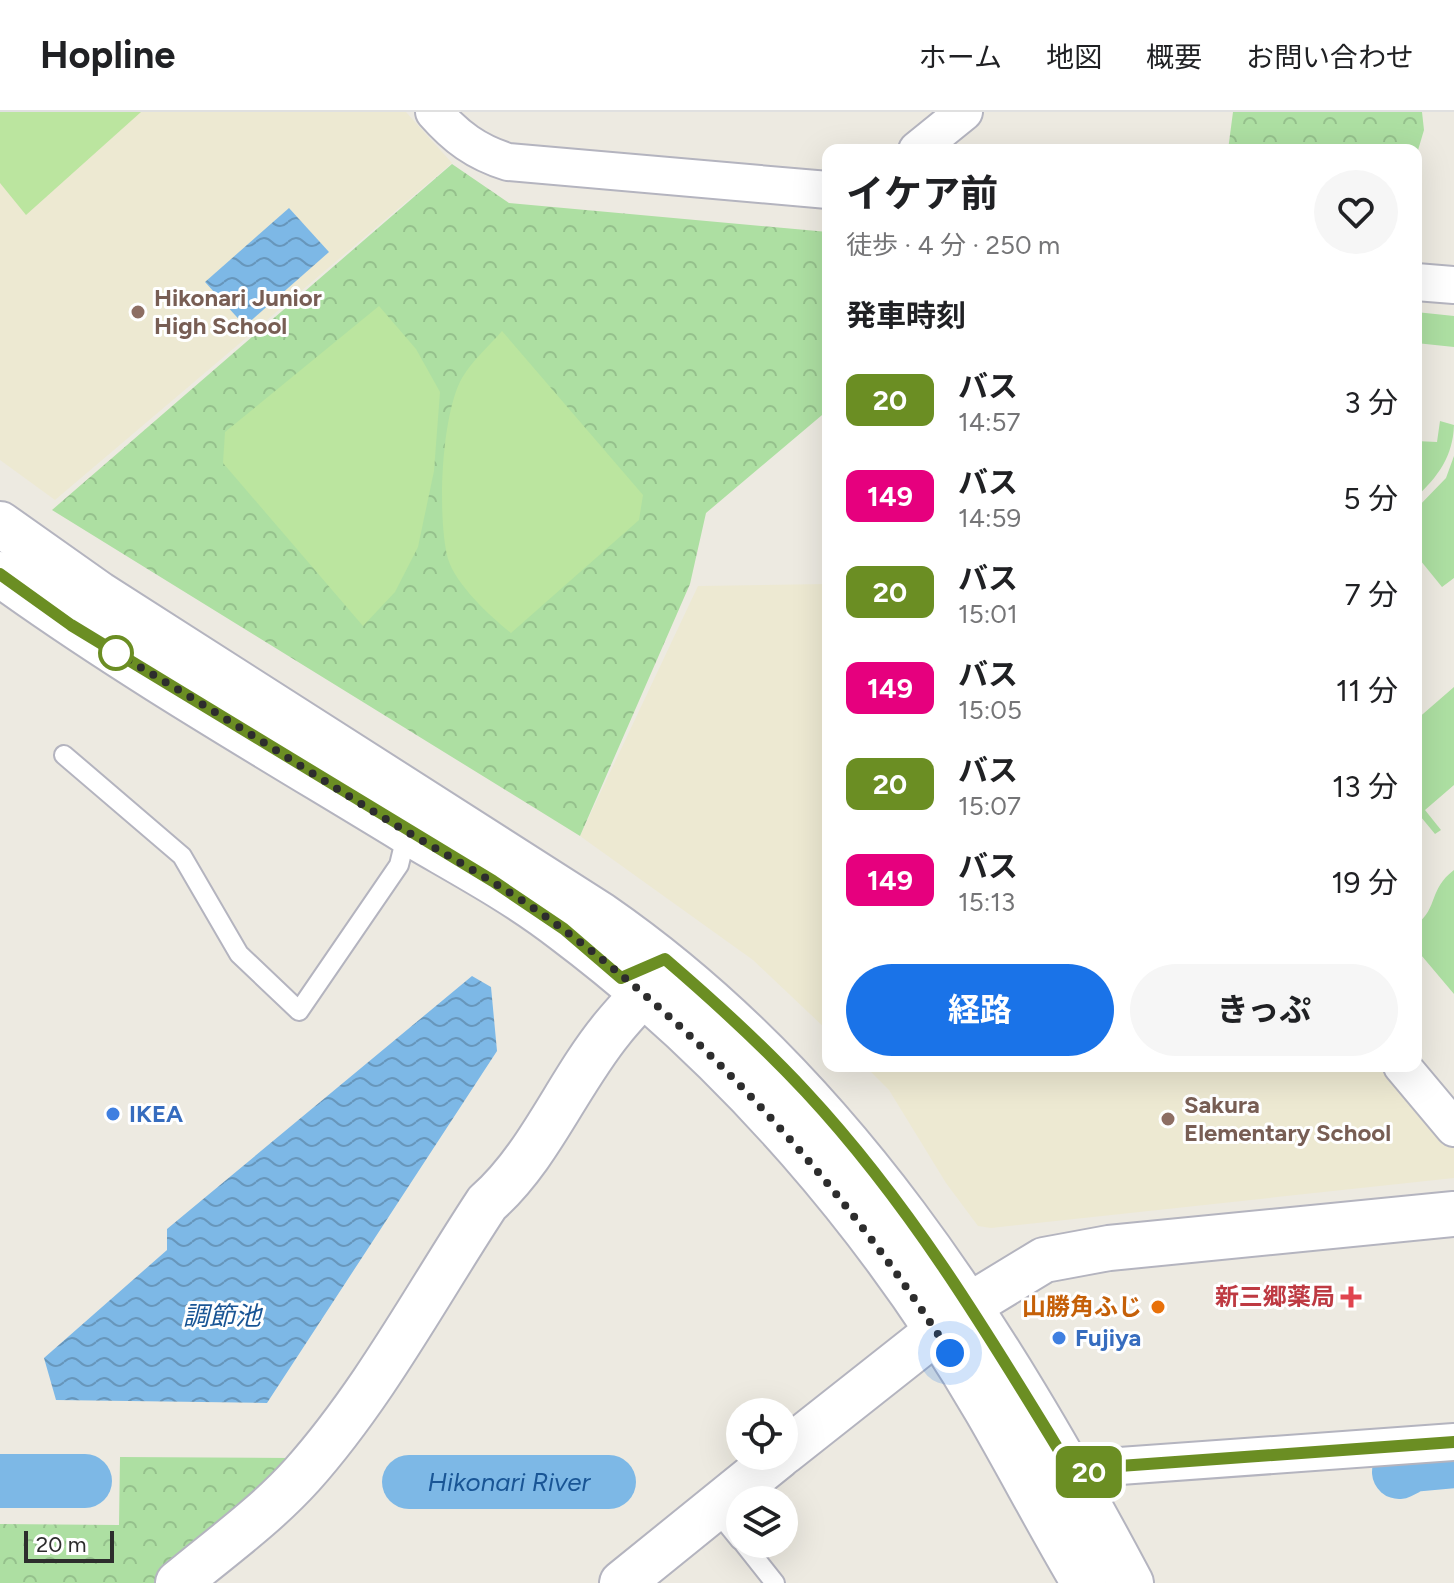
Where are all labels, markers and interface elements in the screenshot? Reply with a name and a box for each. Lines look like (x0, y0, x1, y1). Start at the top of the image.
text: Hopline (40, 32, 175, 78)
text: ホーム (919, 40, 1002, 74)
text: 地図 (1046, 40, 1102, 74)
text: 概要 (1146, 40, 1202, 74)
text: お問い合わせ (1246, 40, 1414, 74)
button: heart (1314, 170, 1398, 254)
text: イケア前 (846, 171, 998, 217)
text: 徒歩 · 4 分 · 250 m (846, 229, 1060, 261)
place label: Hikonari Junior High School (154, 283, 322, 340)
text: 発車時刻 (846, 297, 966, 334)
marker: Hikonari Junior High School (129, 303, 147, 321)
text: バス (958, 368, 1018, 405)
text: 20 (873, 383, 907, 417)
text: 3 分 (1344, 384, 1398, 421)
text: 14:57 (958, 406, 1020, 438)
text: バス (958, 464, 1018, 501)
text: 149 (867, 479, 913, 513)
text: 5 分 (1343, 480, 1398, 517)
text: 14:59 (958, 502, 1021, 534)
text: バス (958, 560, 1018, 597)
text: 20 (873, 575, 907, 609)
text: 7 分 (1344, 576, 1398, 613)
text: 15:01 (958, 598, 1018, 630)
unlabelled marker (99, 636, 133, 670)
text: バス (958, 656, 1018, 693)
text: 149 (867, 671, 913, 705)
text: 11 分 (1336, 672, 1398, 709)
text: 15:05 (958, 694, 1022, 726)
text: バス (958, 752, 1018, 789)
text: 20 (873, 767, 907, 801)
text: 13 分 (1332, 768, 1398, 805)
text: 15:07 (958, 790, 1021, 822)
text: バス (958, 848, 1018, 885)
text: 149 (867, 863, 913, 897)
text: 19 分 (1331, 864, 1398, 901)
text: 15:13 (958, 886, 1015, 918)
button: 経路 (846, 964, 1114, 1056)
button: きっぷ (1130, 964, 1398, 1056)
place label: Sakura Elementary School (1184, 1090, 1391, 1147)
place label: IKEA (129, 1099, 183, 1128)
marker: IKEA (104, 1105, 122, 1123)
marker: Sakura Elementary School (1159, 1110, 1177, 1128)
place label: 新三郷薬局 (1215, 1282, 1335, 1311)
marker: 新三郷薬局 (1342, 1288, 1360, 1306)
place label: 山勝角ふじ (1022, 1292, 1142, 1321)
marker: 山勝角ふじ (1149, 1298, 1167, 1316)
water label: 調節池 (183, 1300, 264, 1332)
place label: Fujiya (1075, 1323, 1141, 1352)
marker: Fujiya (1050, 1329, 1068, 1347)
your location (930, 1333, 970, 1373)
map controls (726, 1398, 798, 1558)
button: locate (726, 1398, 798, 1470)
line badge: 20 (1053, 1446, 1125, 1498)
text: 20 (1072, 1455, 1106, 1489)
water label: Hikonari River (428, 1466, 592, 1498)
button: layers (726, 1486, 798, 1558)
scale bar (24, 1527, 114, 1563)
text: 20 m (36, 1531, 87, 1558)

